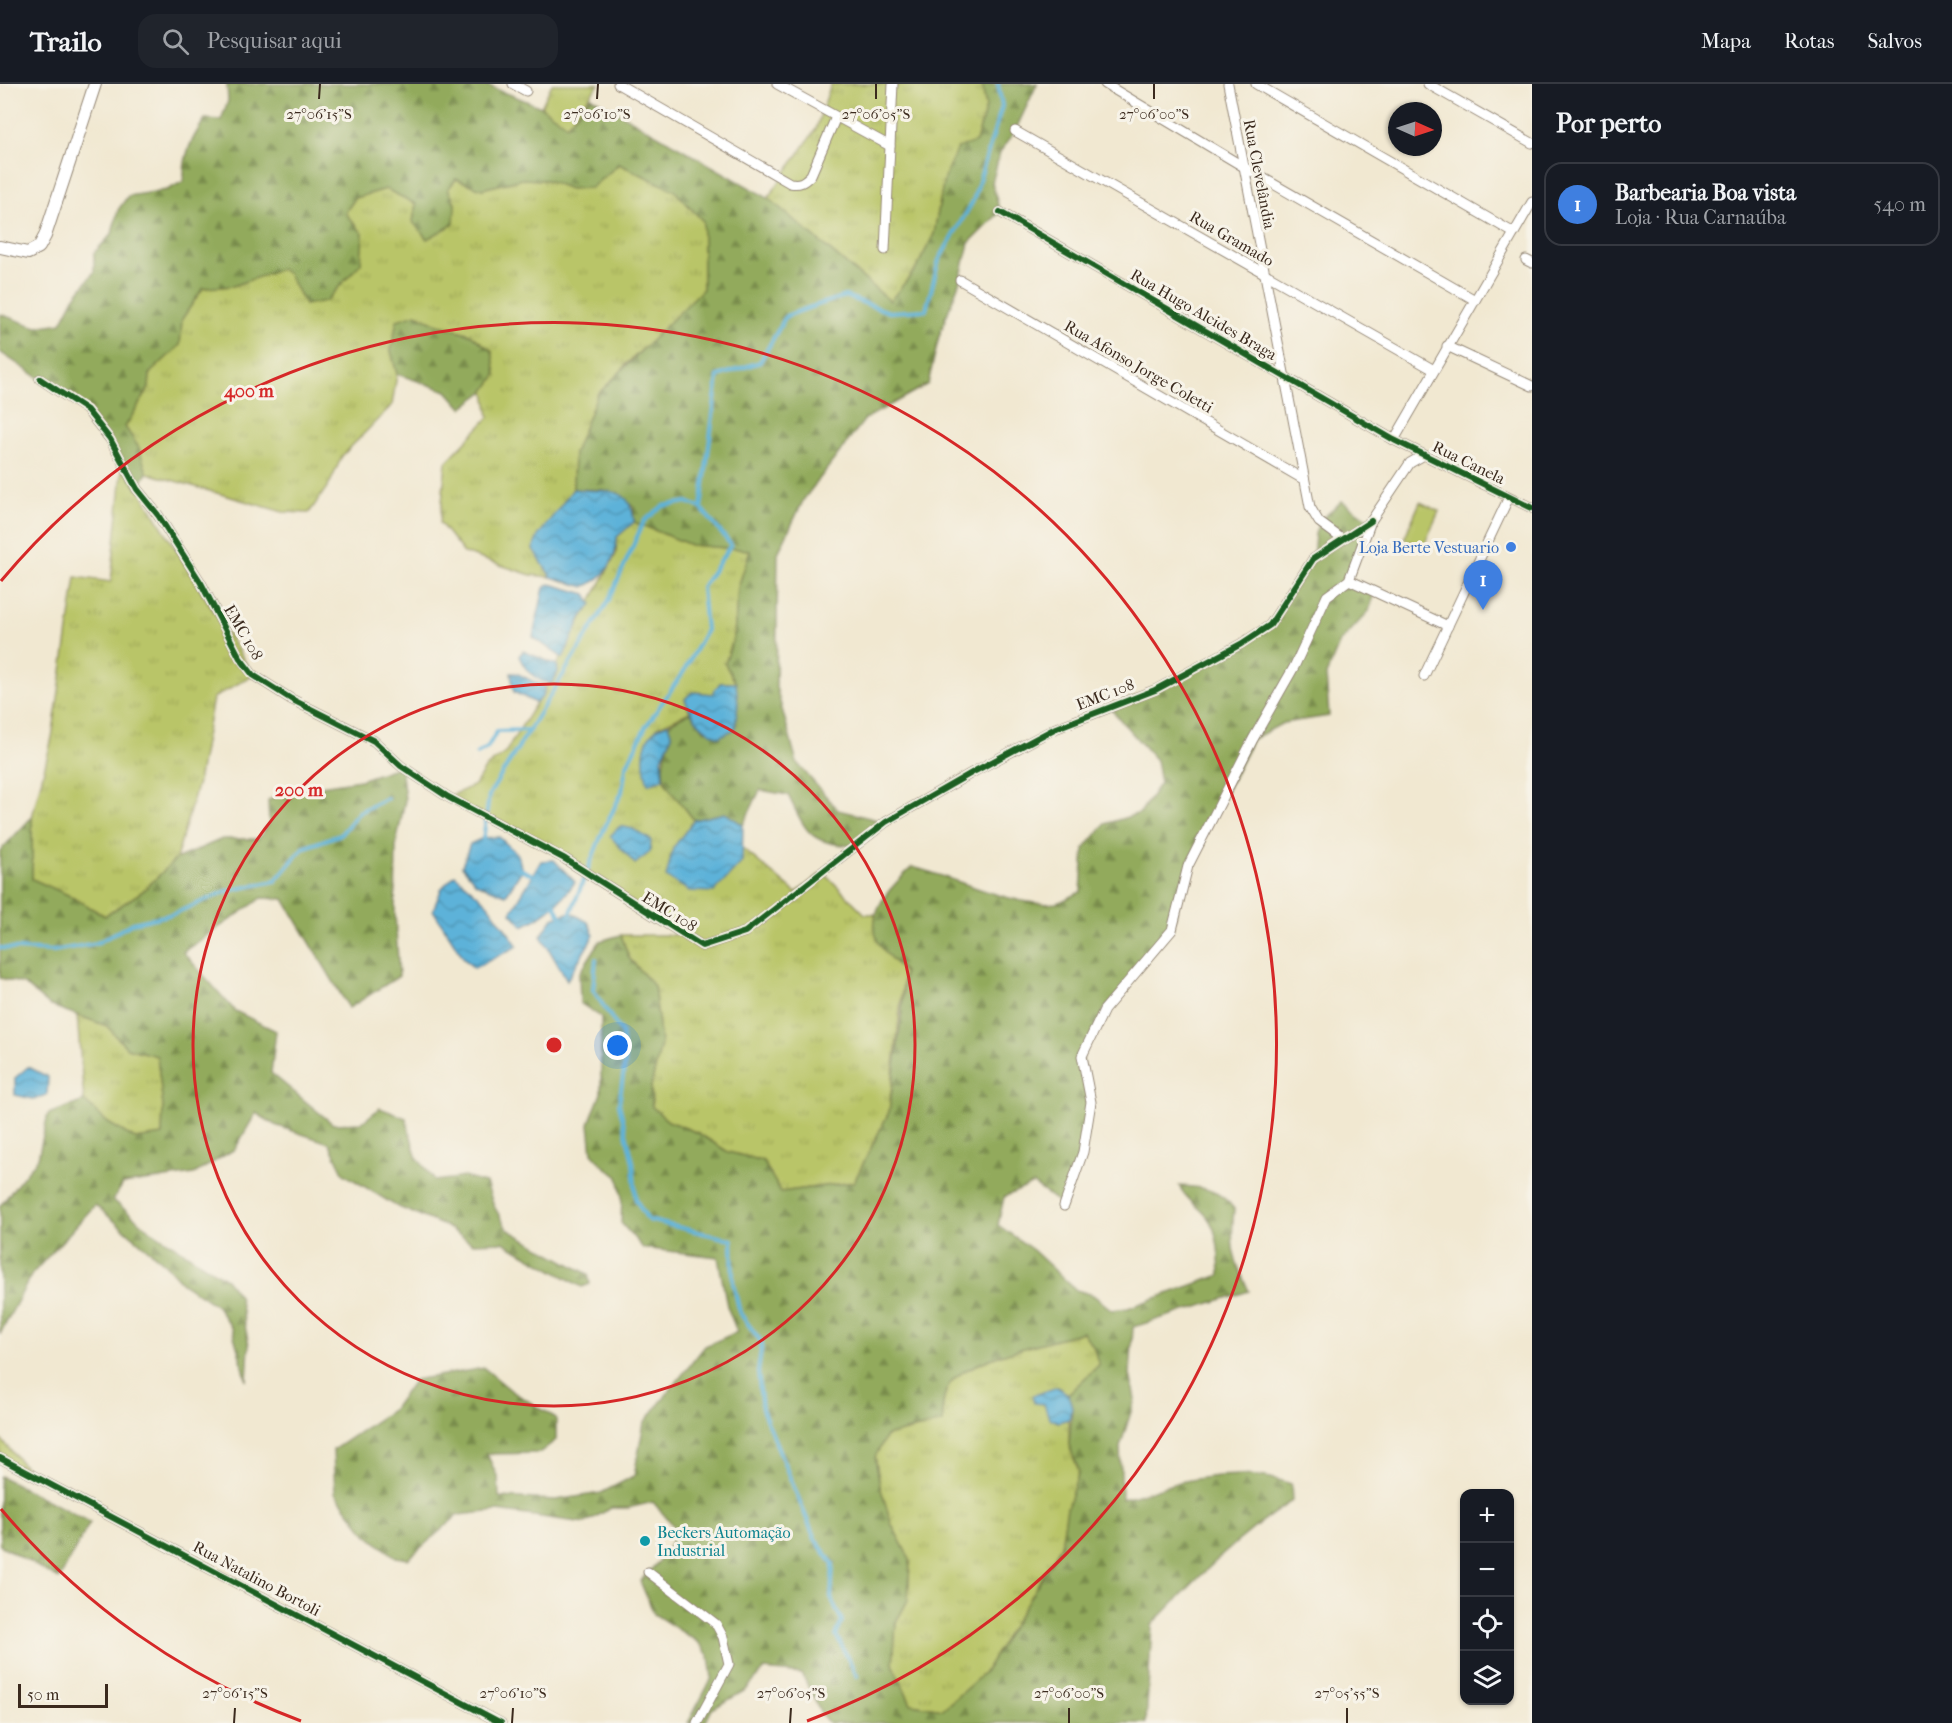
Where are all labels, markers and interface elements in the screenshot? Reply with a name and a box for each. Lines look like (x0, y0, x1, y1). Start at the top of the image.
search box (138, 14, 558, 68)
text: Trailo (30, 25, 102, 58)
icon: search (159, 25, 192, 58)
text: Pesquisar aqui (207, 28, 342, 54)
text: Mapa (1701, 29, 1751, 53)
text: Rotas (1784, 29, 1834, 53)
text: Salvos (1867, 29, 1922, 53)
north arrow (1388, 102, 1442, 156)
text: 27°06'15"S (286, 105, 352, 123)
text: 27°06'10"S (563, 105, 631, 123)
text: 27°06'05"S (842, 105, 910, 123)
text: 27°06'00"S (1119, 105, 1189, 123)
text: Por perto (1556, 108, 1661, 139)
street label: Rua Clevelândia (1240, 118, 1280, 231)
text: Barbearia Boa vista (1615, 180, 1796, 206)
text: 1 (1574, 193, 1581, 216)
text: 540 m (1874, 193, 1926, 216)
text: Loja · Rua Carnaúba (1615, 206, 1786, 229)
street label: Rua Gramado (1186, 207, 1277, 270)
street label: Rua Hugo Alcides Braga (1127, 265, 1281, 364)
street label: Rua Afonso Jorge Coletti (1061, 316, 1217, 417)
text: 400 m (223, 381, 275, 402)
street label: Rua Canela (1429, 437, 1509, 488)
place label: Loja Berte Vestuario (1359, 538, 1499, 557)
marker: Loja Berte Vestuario (1504, 540, 1518, 554)
pin: 1 (1464, 560, 1502, 610)
street label: EMC 108 (220, 601, 267, 663)
street label: EMC 108 (1073, 675, 1137, 714)
text: 200 m (275, 780, 324, 801)
street label: EMC 108 (639, 887, 701, 936)
your location (603, 1031, 632, 1060)
centre of rings (544, 1035, 564, 1055)
map controls (1460, 1489, 1514, 1705)
button: + (1460, 1489, 1514, 1543)
place label: Beckers Automação Industrial (657, 1523, 791, 1560)
marker: Beckers Automação Industrial (638, 1534, 652, 1548)
street label: Rua Natalino Bortoli (190, 1537, 324, 1620)
button: − (1460, 1543, 1514, 1597)
button: locate (1460, 1597, 1514, 1651)
button: layers (1460, 1651, 1514, 1705)
scale bar (18, 1681, 108, 1708)
text: 27°06'15"S (202, 1684, 268, 1702)
text: 27°06'10"S (479, 1684, 547, 1702)
text: 27°06'05"S (757, 1684, 825, 1702)
text: 27°06'00"S (1034, 1684, 1104, 1702)
text: 27°05'55"S (1315, 1684, 1380, 1702)
text: 50 m (27, 1685, 59, 1704)

